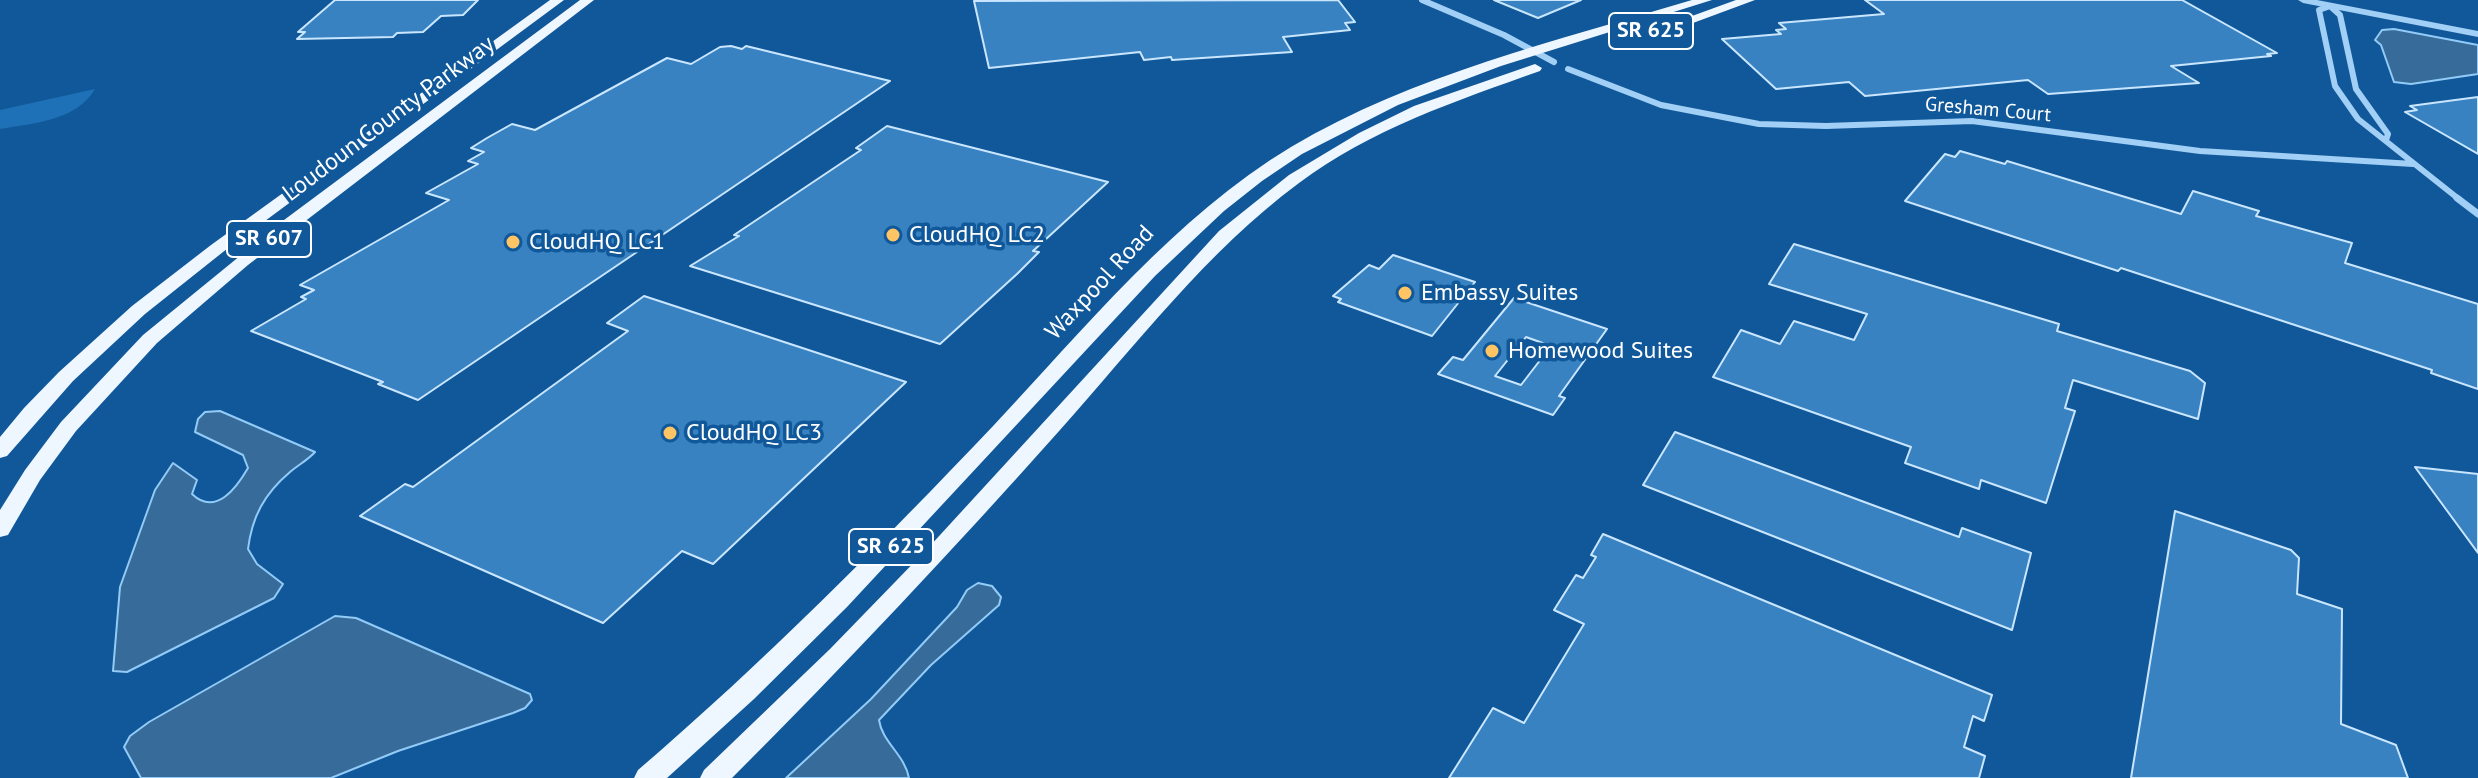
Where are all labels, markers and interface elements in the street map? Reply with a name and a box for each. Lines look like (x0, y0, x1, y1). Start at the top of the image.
road number: SR 625 (1609, 13, 1693, 49)
street label: Loudoun County Parkway (278, 30, 500, 208)
street label: Gresham Court (1924, 93, 2052, 127)
street label: Waxpool Road (1040, 220, 1160, 346)
road number: SR 607 (227, 221, 311, 257)
place label: CloudHQ LC2 (909, 221, 1045, 249)
marker: CloudHQ LC2 (884, 226, 902, 244)
place label: CloudHQ LC1 (529, 228, 665, 256)
marker: CloudHQ LC1 (504, 233, 522, 251)
place label: Embassy Suites (1421, 279, 1578, 307)
marker: Embassy Suites (1396, 284, 1414, 302)
place label: Homewood Suites (1508, 337, 1693, 365)
marker: Homewood Suites (1483, 342, 1501, 360)
place label: CloudHQ LC3 (686, 419, 822, 447)
marker: CloudHQ LC3 (661, 424, 679, 442)
road number: SR 625 (849, 529, 933, 565)

